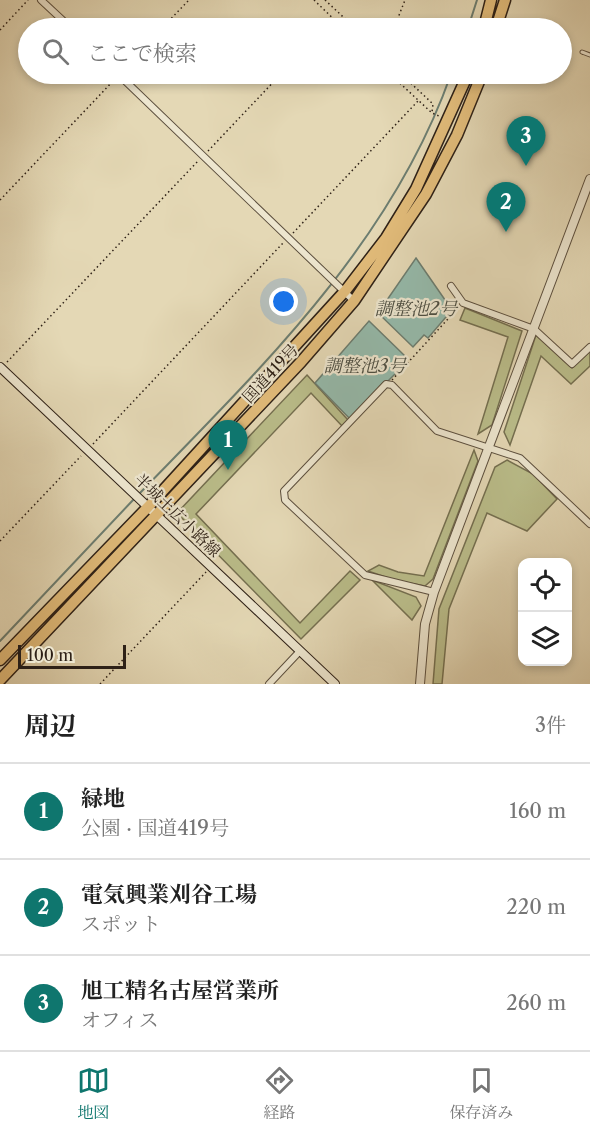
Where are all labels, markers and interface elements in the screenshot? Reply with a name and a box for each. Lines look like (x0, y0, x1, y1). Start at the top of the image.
search box (18, 18, 572, 84)
icon: search (39, 35, 72, 68)
text: ここで検索 (87, 40, 197, 67)
pin: 3 (506, 116, 546, 166)
pin: 2 (486, 182, 526, 232)
your location (269, 287, 298, 316)
water label: 調整池2号 (375, 298, 459, 320)
street label: 国道419号 (238, 339, 302, 407)
water label: 調整池3号 (324, 355, 408, 377)
pin: 1 (208, 420, 248, 470)
street label: 半城土広小路線 (131, 469, 225, 561)
map controls (518, 558, 572, 666)
button: locate (518, 558, 572, 612)
button: layers (518, 612, 572, 666)
scale bar (18, 642, 126, 670)
text: 100 m (27, 645, 73, 665)
text: 周辺 (24, 710, 76, 742)
text: 3件 (535, 713, 566, 737)
text: 緑地 (81, 785, 125, 812)
text: 1 (39, 799, 48, 823)
text: 160 m (509, 799, 566, 823)
text: 公園 · 国道419号 (81, 816, 229, 840)
text: 電気興業刈谷工場 (81, 881, 257, 908)
text: 2 (38, 895, 49, 919)
text: 220 m (506, 895, 566, 919)
text: スポット (81, 912, 161, 936)
text: 旭工精名古屋営業所 (81, 977, 279, 1004)
text: 3 (38, 991, 49, 1015)
text: 260 m (506, 991, 566, 1015)
text: オフィス (81, 1008, 159, 1032)
tab: 地図 (77, 1064, 110, 1123)
tab: 経路 (263, 1064, 296, 1123)
tab: 保存済み (449, 1064, 513, 1123)

